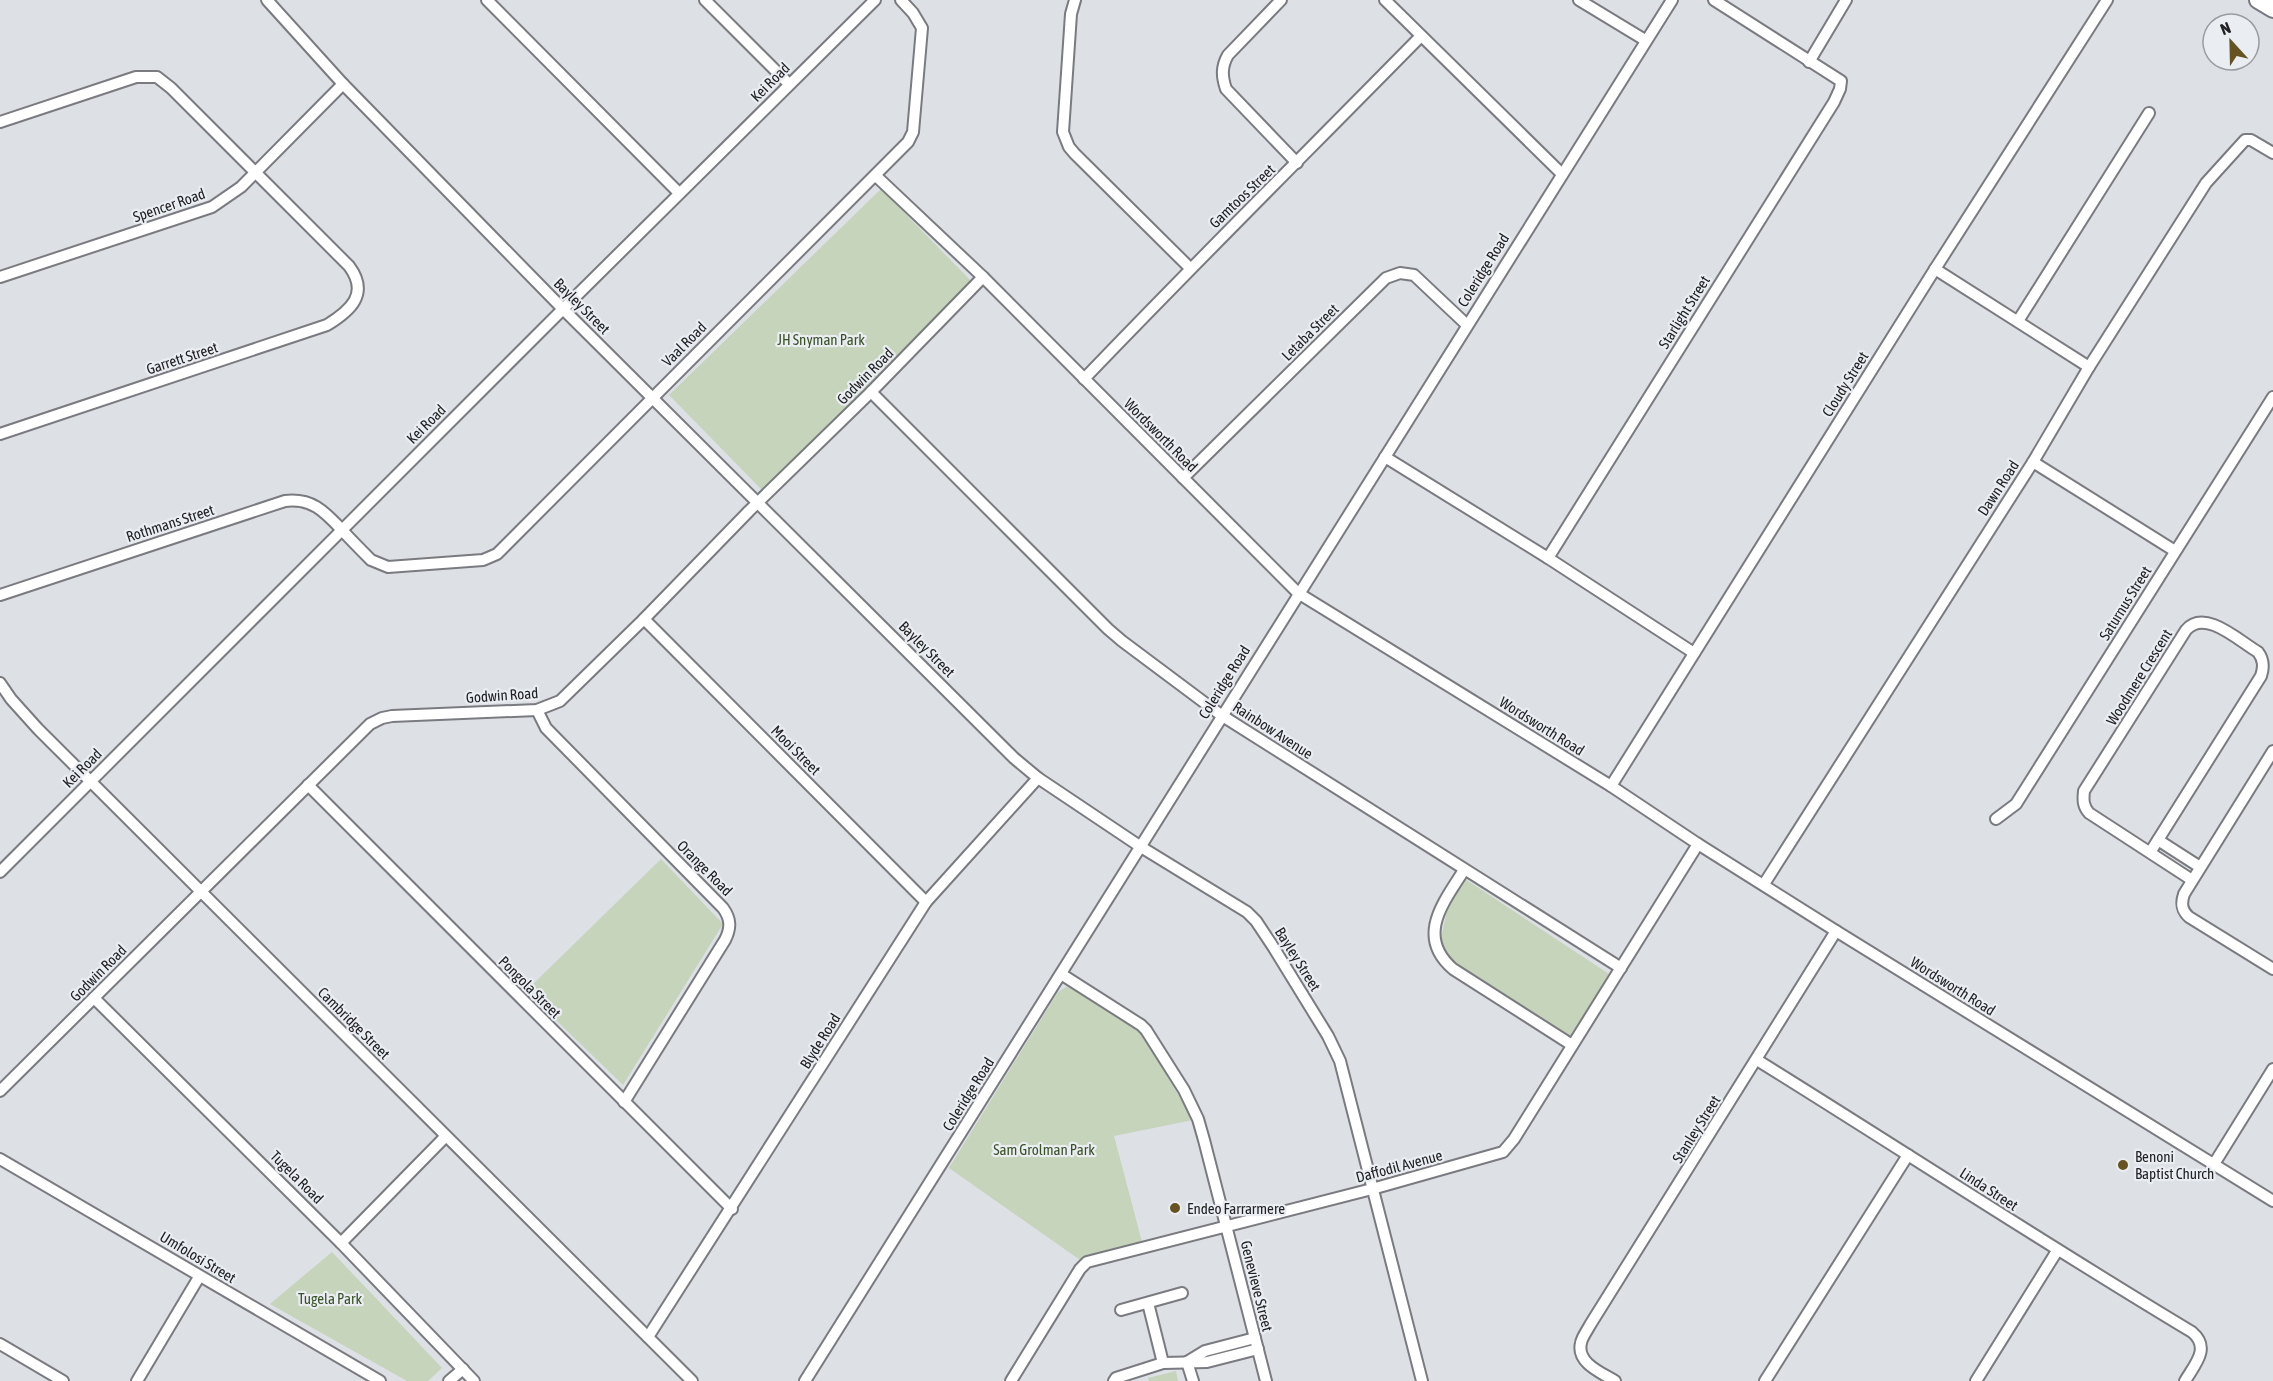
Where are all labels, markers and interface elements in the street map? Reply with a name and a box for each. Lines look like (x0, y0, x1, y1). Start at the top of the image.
north arrow (2201, 12, 2261, 72)
text: N (2218, 18, 2233, 38)
street label: Kei Road (747, 59, 793, 105)
street label: Gamtoos Street (1206, 161, 1278, 231)
street label: Spencer Road (131, 185, 207, 225)
street label: Coleridge Road (1454, 230, 1512, 310)
street label: Starlight Street (1655, 273, 1713, 351)
street label: Bayley Street (551, 275, 613, 337)
street label: Letaba Street (1278, 300, 1342, 364)
street label: Vaal Road (658, 318, 710, 370)
park label: JH Snyman Park (777, 331, 865, 348)
street label: Garrett Street (144, 338, 220, 378)
street label: Godwin Road (833, 344, 897, 408)
street label: Cloudy Street (1818, 348, 1872, 420)
street label: Wordsworth Road (1121, 395, 1201, 475)
street label: Kei Road (403, 401, 449, 447)
street label: Dawn Road (1974, 457, 2022, 519)
street label: Rothmans Street (124, 501, 216, 545)
street label: Saturnus Street (2096, 563, 2154, 643)
street label: Bayley Street (896, 618, 958, 680)
street label: Woodmere Crescent (2103, 626, 2175, 728)
street label: Coleridge Road (1195, 642, 1253, 722)
street label: Godwin Road (465, 684, 539, 706)
street label: Wordsworth Road (1496, 693, 1588, 759)
street label: Rainbow Avenue (1230, 698, 1316, 762)
street label: Mooi Street (768, 722, 824, 778)
street label: Kei Road (59, 745, 105, 791)
street label: Orange Road (674, 837, 736, 899)
street label: Bayley Street (1272, 924, 1324, 994)
street label: Godwin Road (66, 941, 130, 1005)
street label: Pongola Street (495, 952, 565, 1022)
street label: Wordsworth Road (1907, 953, 1999, 1019)
street label: Cambridge Street (315, 984, 393, 1062)
street label: Blyde Road (796, 1010, 844, 1072)
street label: Coleridge Road (939, 1054, 997, 1134)
street label: Stanley Street (1669, 1092, 1723, 1166)
park label: Sam Grolman Park (993, 1141, 1095, 1158)
street label: Daffodil Avenue (1354, 1146, 1444, 1186)
street label: Tugela Road (267, 1147, 327, 1207)
place label: Benoni Baptist Church (2135, 1148, 2214, 1182)
marker: Benoni Baptist Church (2116, 1158, 2130, 1172)
street label: Linda Street (1957, 1164, 2021, 1214)
place label: Endeo Farrarmere (1187, 1200, 1285, 1217)
marker: Endeo Farrarmere (1168, 1201, 1182, 1215)
street label: Umfolosi Street (157, 1228, 239, 1286)
street label: Genevieve Street (1238, 1239, 1276, 1333)
park label: Tugela Park (298, 1290, 362, 1307)

